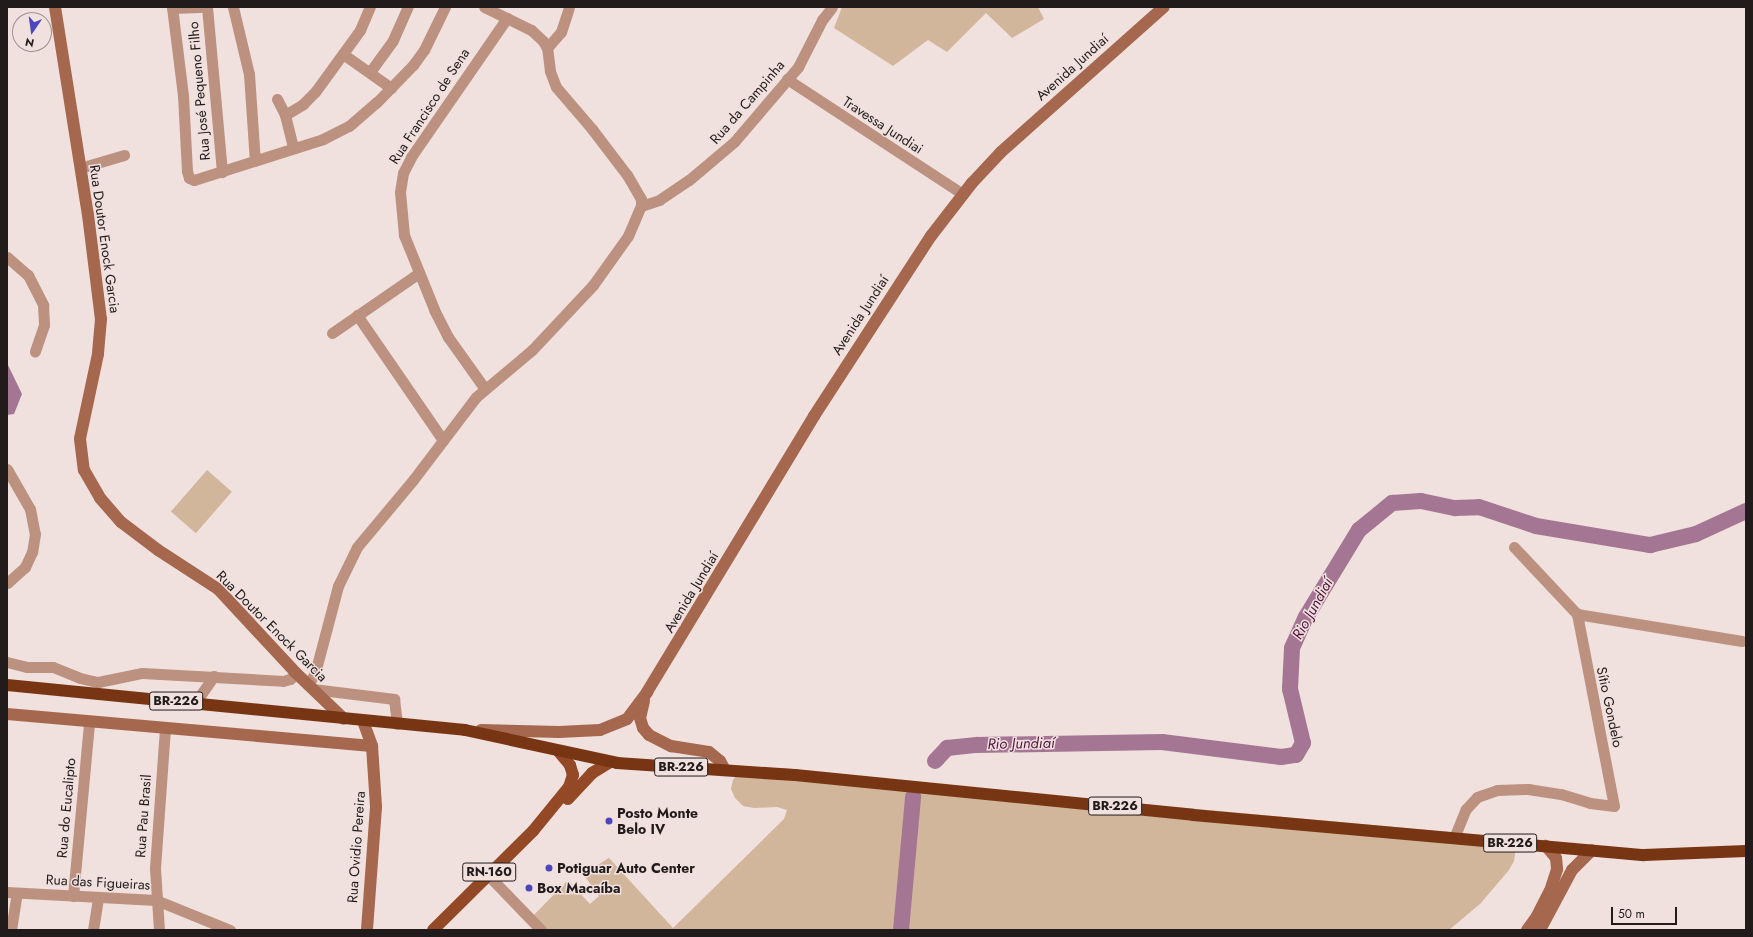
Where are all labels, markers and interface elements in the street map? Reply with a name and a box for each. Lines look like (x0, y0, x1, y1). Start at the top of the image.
north arrow (12, 12, 52, 52)
street label: Rua José Pequeno Filho (185, 21, 213, 161)
street label: Avenida Jundiaí (1032, 30, 1112, 104)
text: N (23, 34, 36, 51)
street label: Rua Francisco de Sena (385, 45, 473, 167)
street label: Rua da Campinha (706, 57, 788, 147)
street label: Travessa Jundiai (840, 93, 926, 157)
street label: Rua Doutor Enock Garcia (86, 164, 124, 314)
street label: Avenida Jundiaí (828, 272, 892, 358)
street label: Avenida Jundiaí (660, 548, 722, 636)
street label: Rua Doutor Enock Garcia (213, 567, 331, 685)
water label: Rio Jundiaí (1289, 575, 1337, 643)
street label: Sítio Gondelo (1593, 665, 1627, 749)
road number: BR-226 (149, 690, 203, 712)
water label: Rio Jundiaí (987, 734, 1055, 754)
road number: BR-226 (654, 756, 708, 778)
street label: Rua do Eucalipto (53, 757, 79, 859)
street label: Rua Pau Brasil (132, 774, 154, 858)
street label: Rua Ovidio Pereira (344, 791, 368, 903)
road number: BR-226 (1088, 795, 1142, 817)
place label: Posto Monte Belo IV (617, 805, 698, 838)
marker: Posto Monte Belo IV (604, 816, 614, 826)
road number: BR-226 (1483, 832, 1537, 854)
place label: Potiguar Auto Center (557, 860, 695, 876)
road number: RN-160 (462, 861, 516, 883)
marker: Potiguar Auto Center (544, 863, 554, 873)
street label: Rua das Figueiras (45, 871, 151, 893)
place label: Box Macaíba (537, 880, 621, 896)
marker: Box Macaíba (524, 883, 534, 893)
scale bar (1613, 899, 1679, 925)
text: 50 m (1618, 905, 1645, 923)

